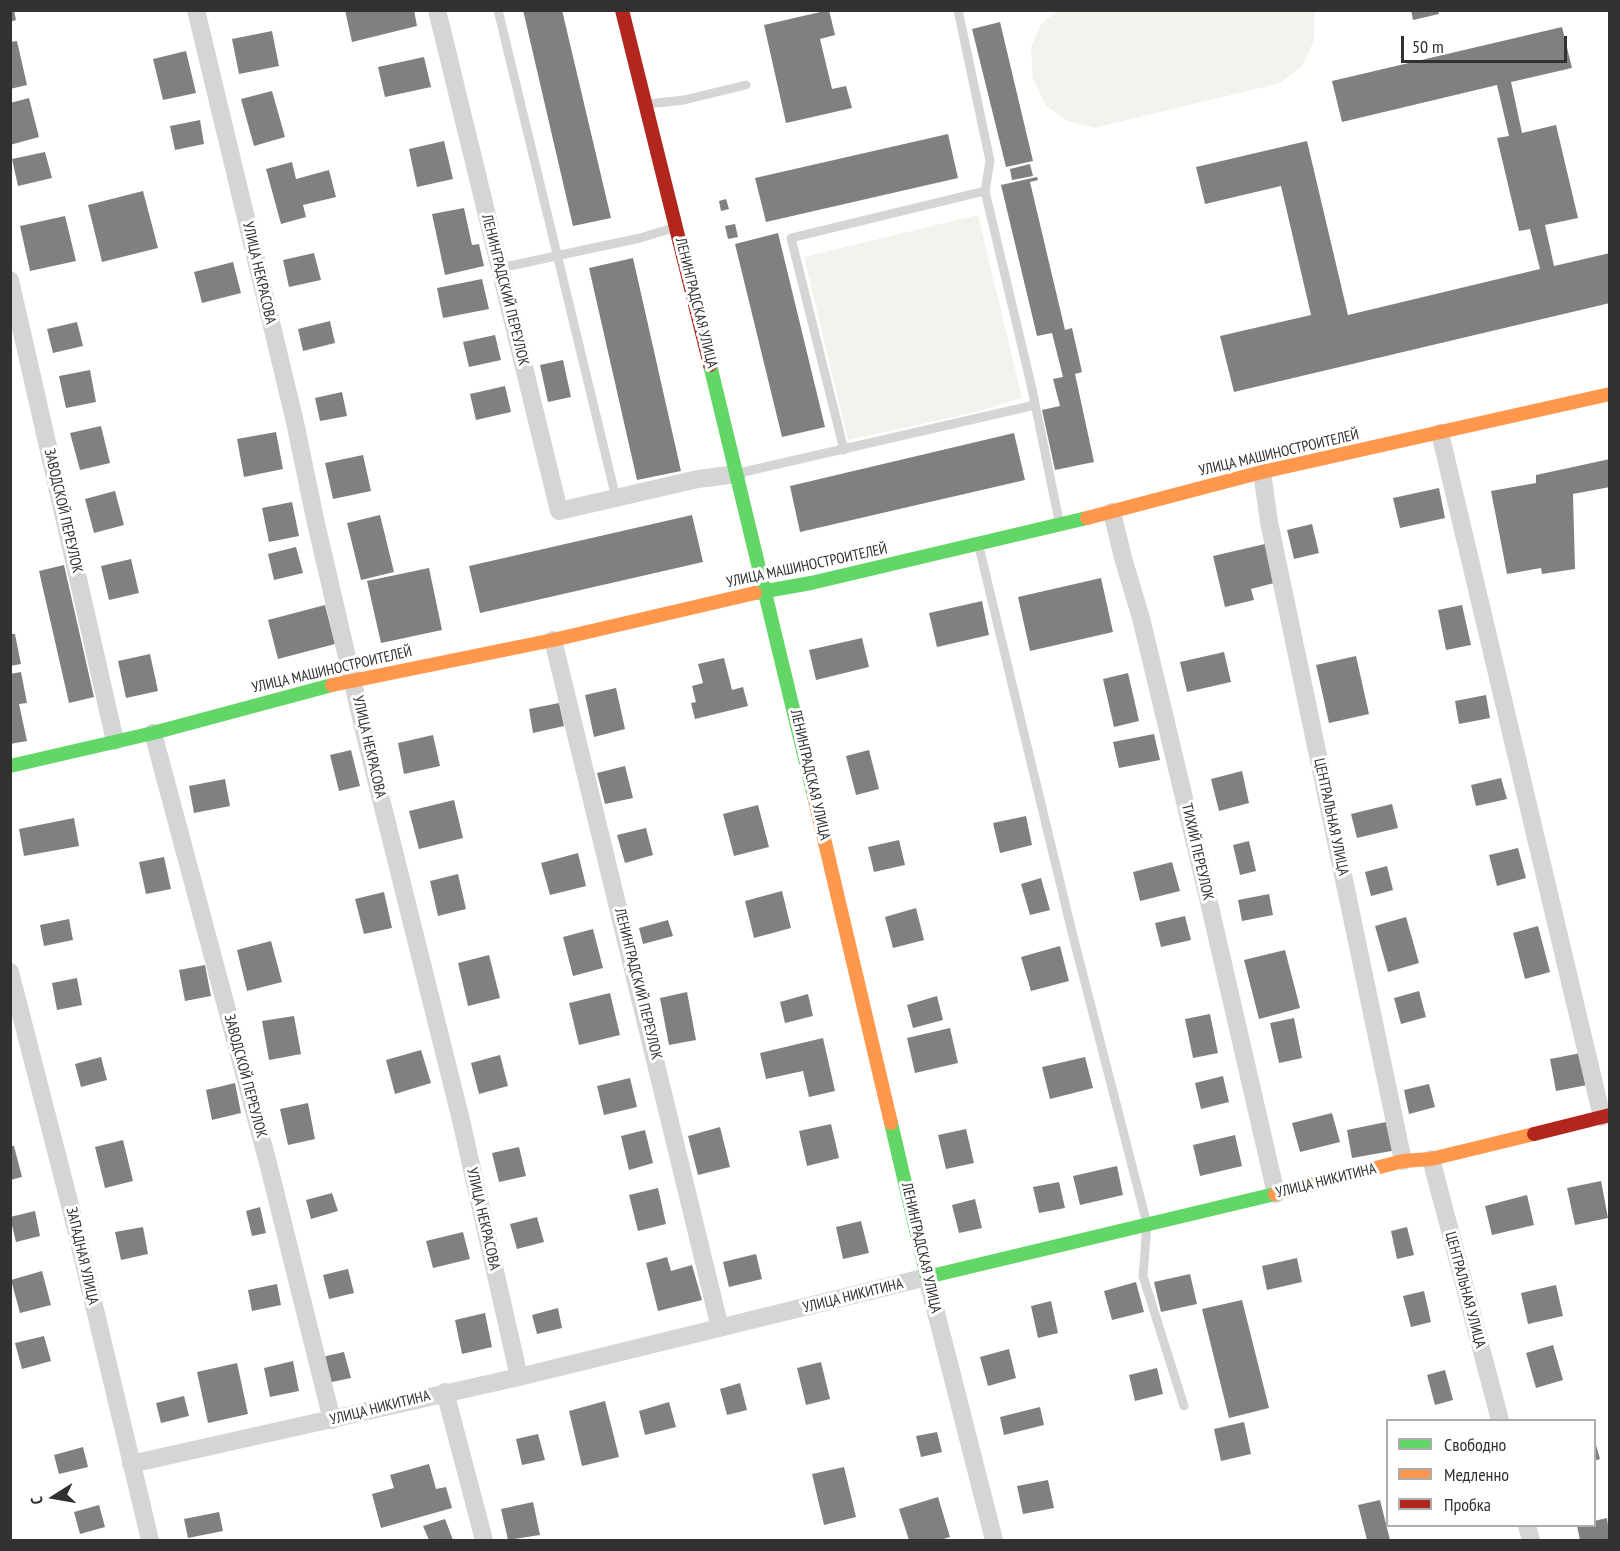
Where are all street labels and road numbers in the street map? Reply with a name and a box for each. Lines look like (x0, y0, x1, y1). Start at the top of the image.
street label: ЛЕНИНГРАДСКИЙ ПЕРЕУЛОК (477, 212, 533, 368)
street label: УЛИЦА НЕКРАСОВА (238, 220, 280, 326)
street label: ЛЕНИНГРАДСКАЯ УЛИЦА (671, 236, 721, 370)
street label: УЛИЦА МАШИНОСТРОИТЕЛЕЙ (1197, 426, 1361, 480)
street label: ЗАВОДСКОЙ ПЕРЕУЛОК (40, 447, 86, 575)
street label: УЛИЦА МАШИНОСТРОИТЕЛЕЙ (725, 540, 889, 592)
street label: УЛИЦА МАШИНОСТРОИТЕЛЕЙ (250, 643, 414, 697)
street label: УЛИЦА НЕКРАСОВА (348, 694, 390, 800)
street label: ЛЕНИНГРАДСКАЯ УЛИЦА (786, 708, 834, 842)
street label: ЦЕНТРАЛЬНАЯ УЛИЦА (1310, 757, 1352, 877)
street label: ТИХИЙ ПЕРЕУЛОК (1177, 802, 1217, 902)
street label: ЛЕНИНГРАДСКИЙ ПЕРЕУЛОК (610, 906, 666, 1062)
street label: ЗАВОДСКОЙ ПЕРЕУЛОК (220, 1012, 270, 1140)
street label: УЛИЦА НИКИТИНА (1274, 1160, 1378, 1202)
street label: УЛИЦА НЕКРАСОВА (462, 1166, 504, 1272)
street label: ЛЕНИНГРАДСКАЯ УЛИЦА (897, 1181, 945, 1315)
street label: ЗАПАДНАЯ УЛИЦА (62, 1206, 102, 1306)
street label: ЦЕНТРАЛЬНАЯ УЛИЦА (1441, 1230, 1489, 1350)
street label: УЛИЦА НИКИТИНА (801, 1275, 905, 1317)
street label: УЛИЦА НИКИТИНА (328, 1387, 432, 1429)

